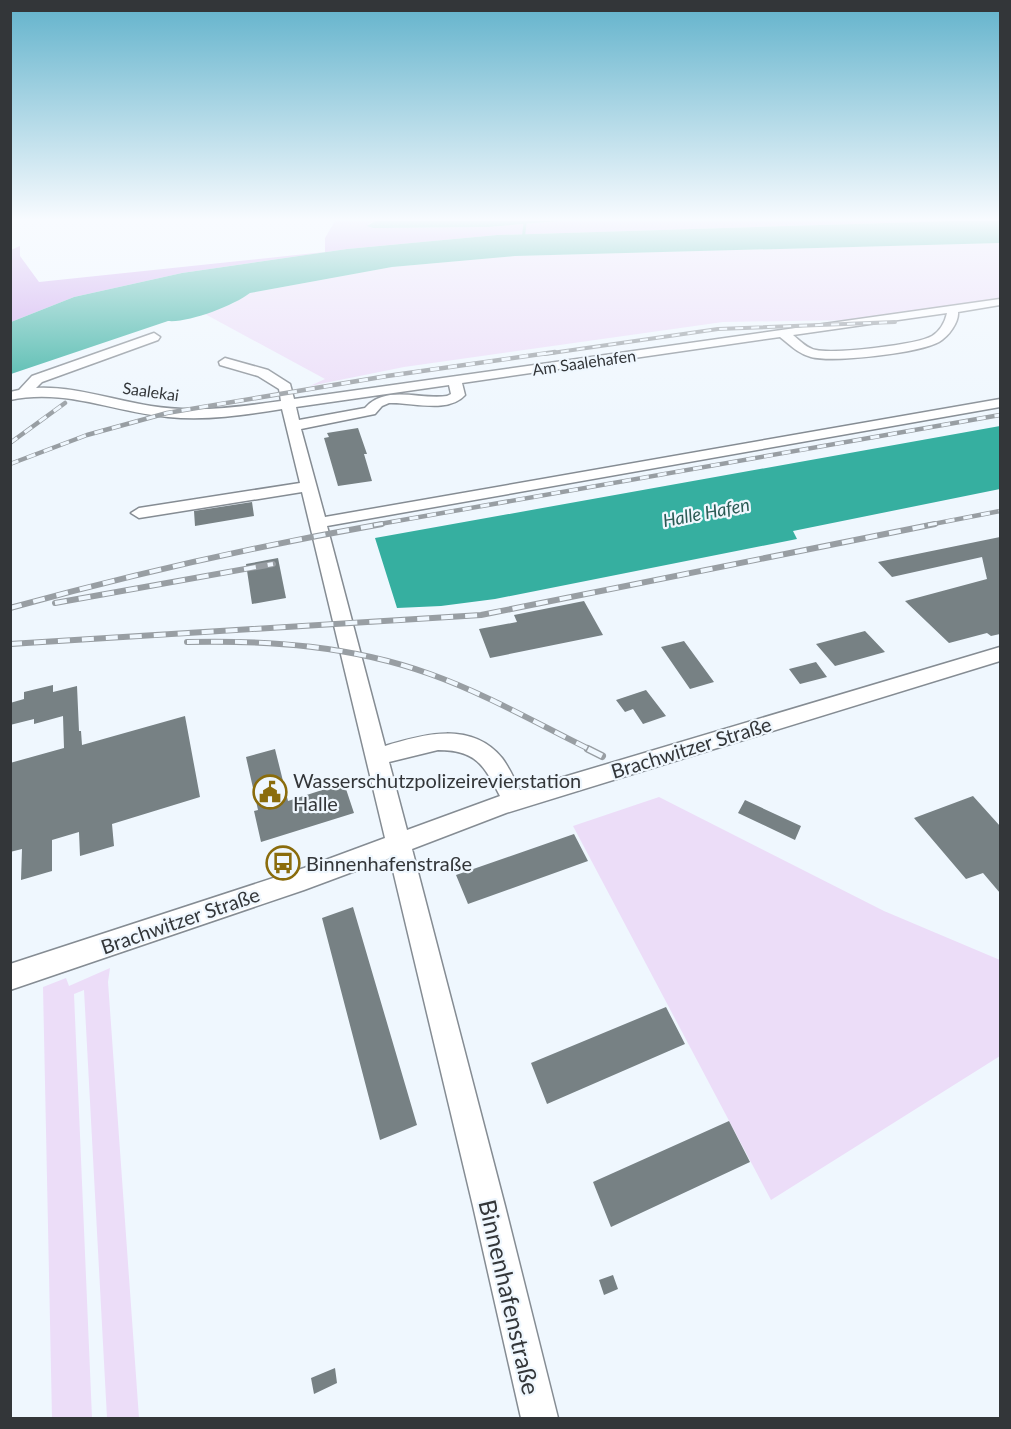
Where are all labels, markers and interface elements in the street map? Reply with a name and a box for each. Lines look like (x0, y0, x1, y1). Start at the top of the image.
street label: Am Saalehafen (531, 345, 637, 379)
street label: Saalekai (122, 378, 180, 404)
water label: Halle Hafen (661, 493, 751, 531)
street label: Brachwitzer Straße (608, 711, 774, 783)
place label: Wasserschutzpolizeirevierstation Halle (293, 768, 581, 815)
public building icon: Wasserschutzpolizeirevierstation Halle (252, 774, 288, 810)
bus stop icon: Binnenhafenstraße (265, 845, 301, 881)
place label: Binnenhafenstraße (306, 851, 472, 875)
street label: Brachwitzer Straße (97, 882, 263, 958)
street label: Binnenhafenstraße (473, 1197, 547, 1397)

